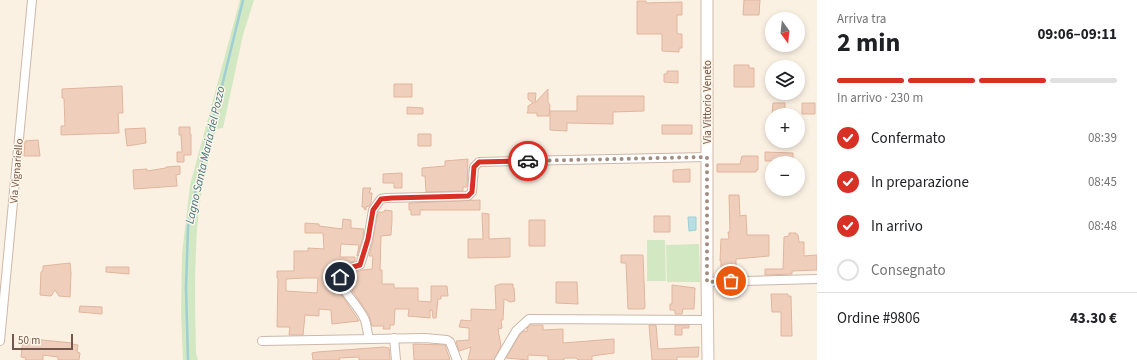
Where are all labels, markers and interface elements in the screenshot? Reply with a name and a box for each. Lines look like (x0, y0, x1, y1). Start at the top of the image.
text: Arriva tra (837, 10, 886, 28)
north arrow (765, 12, 805, 52)
map controls (765, 12, 805, 196)
text: 2 min (837, 24, 900, 61)
text: 09:06–09:11 (1037, 24, 1117, 45)
street label: Via Vittorio Veneto (700, 60, 715, 144)
button: layers (765, 60, 805, 100)
water label: Lagno Santa Maria del Pozzo (181, 85, 230, 226)
text: In arrivo · 230 m (837, 89, 923, 107)
button: + (765, 108, 805, 148)
icon: check (837, 127, 859, 149)
text: Confermato (871, 128, 946, 149)
text: 08:39 (1088, 129, 1117, 147)
street label: Via Vignariello (6, 138, 27, 204)
courier (508, 141, 548, 181)
icon: car (517, 150, 539, 172)
button: − (765, 156, 805, 196)
icon: check (837, 171, 859, 193)
text: In preparazione (871, 172, 969, 193)
text: 08:45 (1088, 173, 1117, 191)
icon: check (837, 215, 859, 237)
text: In arrivo (871, 216, 923, 237)
text: 08:48 (1088, 217, 1117, 235)
pin (323, 260, 357, 294)
text: Consegnato (871, 260, 946, 281)
pin (714, 264, 748, 298)
icon: home (329, 266, 351, 288)
icon: bag (720, 270, 742, 292)
text: Ordine #9806 (837, 308, 920, 329)
text: 43.30 € (1070, 308, 1117, 329)
scale bar (12, 332, 73, 351)
text: 50 m (18, 333, 40, 348)

